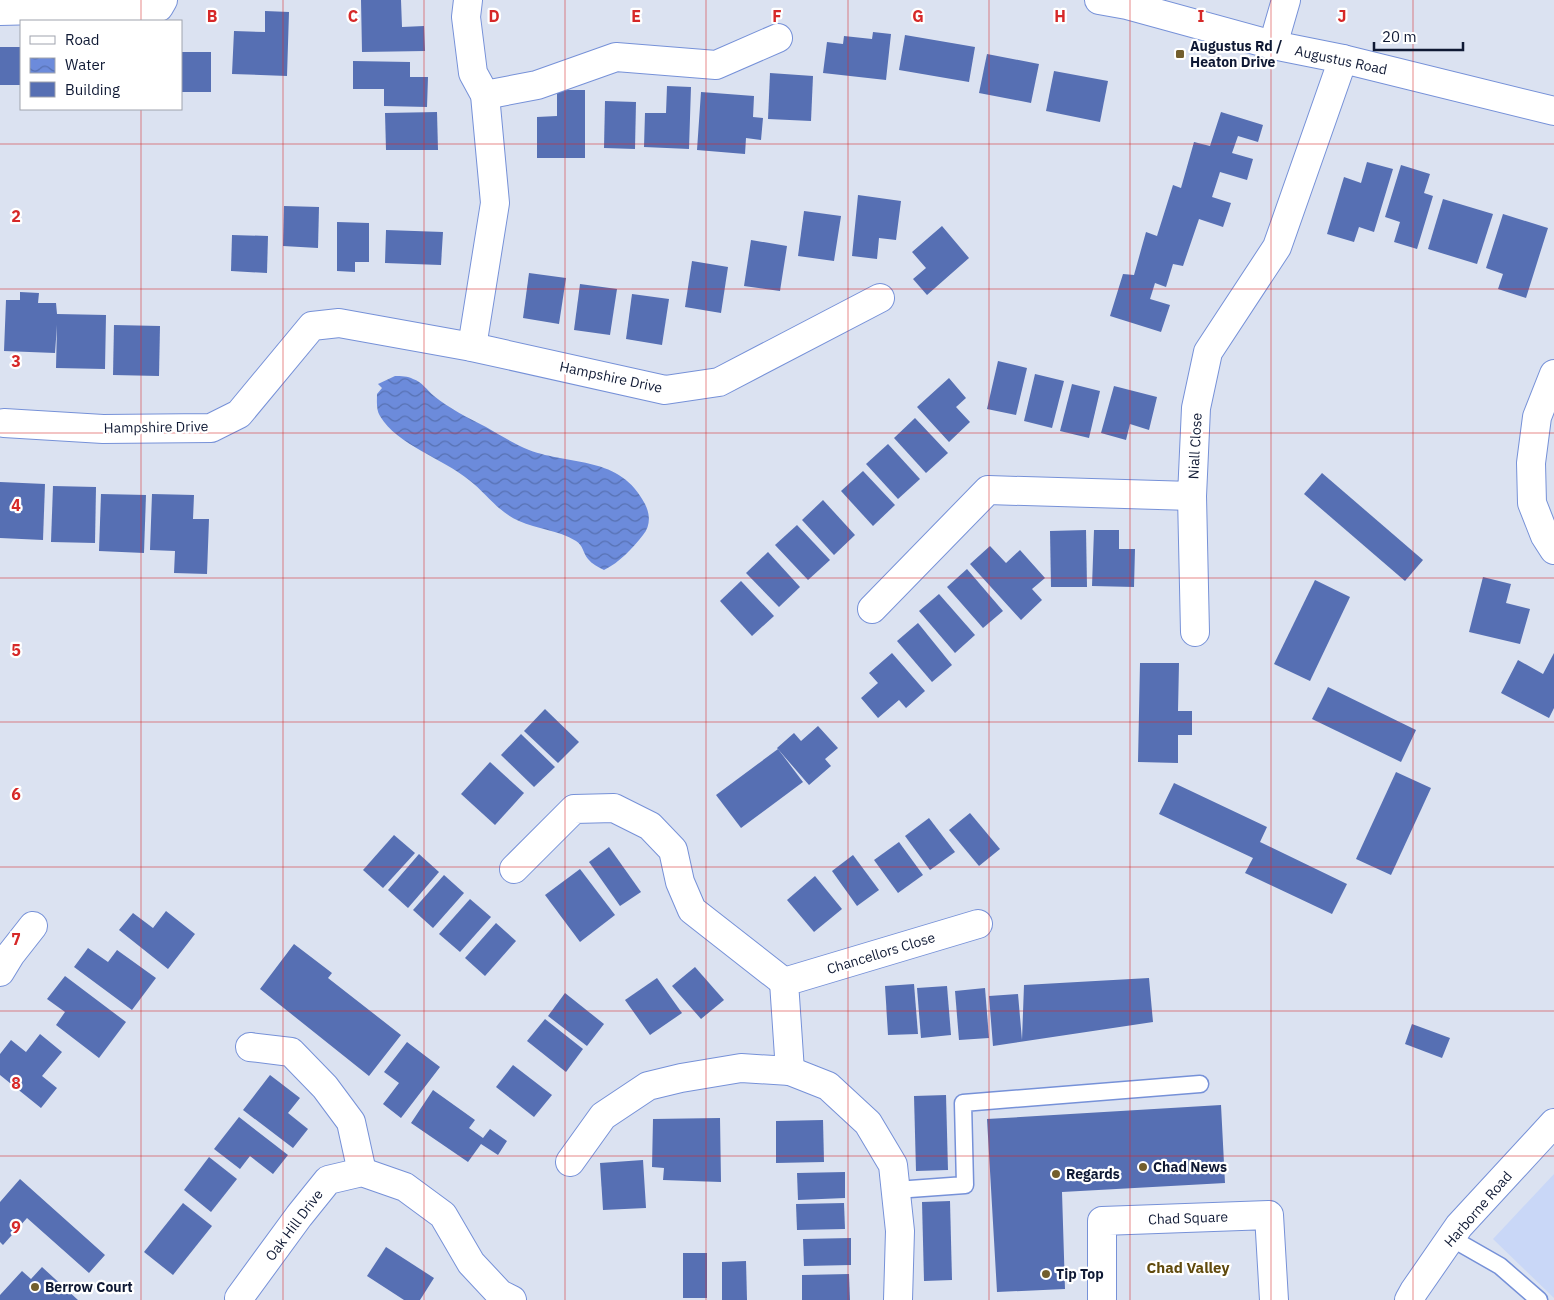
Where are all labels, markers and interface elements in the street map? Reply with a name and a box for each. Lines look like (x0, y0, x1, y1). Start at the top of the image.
text: B (207, 6, 218, 26)
text: C (348, 6, 358, 26)
text: D (488, 6, 500, 26)
text: E (631, 6, 641, 26)
text: F (772, 6, 782, 26)
text: G (912, 6, 924, 26)
text: H (1054, 6, 1066, 26)
text: I (1198, 6, 1205, 26)
text: J (1338, 6, 1346, 26)
legend (20, 20, 182, 110)
scale bar (1374, 20, 1463, 52)
text: 20 m (1382, 27, 1417, 46)
text: Road (65, 30, 100, 49)
place label: Augustus Rd / Heaton Drive (1190, 37, 1282, 71)
street label: Augustus Road (1293, 41, 1389, 79)
marker: Augustus Rd / Heaton Drive (1174, 48, 1186, 60)
text: Water (65, 55, 106, 74)
text: Building (65, 80, 120, 99)
text: 2 (11, 206, 21, 226)
text: 3 (11, 351, 21, 371)
street label: Hampshire Drive (558, 357, 664, 397)
street label: Niall Close (1184, 412, 1206, 480)
street label: Hampshire Drive (104, 417, 209, 437)
text: 4 (11, 495, 21, 515)
text: 5 (11, 640, 21, 660)
text: 6 (11, 784, 21, 804)
street label: Chancellors Close (825, 928, 938, 978)
text: 7 (11, 929, 21, 949)
text: 8 (11, 1073, 21, 1093)
place label: Chad News (1153, 1158, 1227, 1176)
marker: Chad News (1137, 1161, 1149, 1173)
place label: Regards (1066, 1165, 1120, 1183)
street label: Harborne Road (1440, 1167, 1516, 1251)
marker: Regards (1050, 1168, 1062, 1180)
street label: Oak Hill Drive (261, 1185, 327, 1264)
street label: Chad Square (1148, 1208, 1229, 1228)
text: 9 (11, 1217, 21, 1237)
district label: Chad Valley (1147, 1258, 1229, 1277)
place label: Tip Top (1056, 1265, 1104, 1283)
marker: Tip Top (1040, 1268, 1052, 1280)
place label: Berrow Court (45, 1278, 133, 1296)
marker: Berrow Court (29, 1281, 41, 1293)

